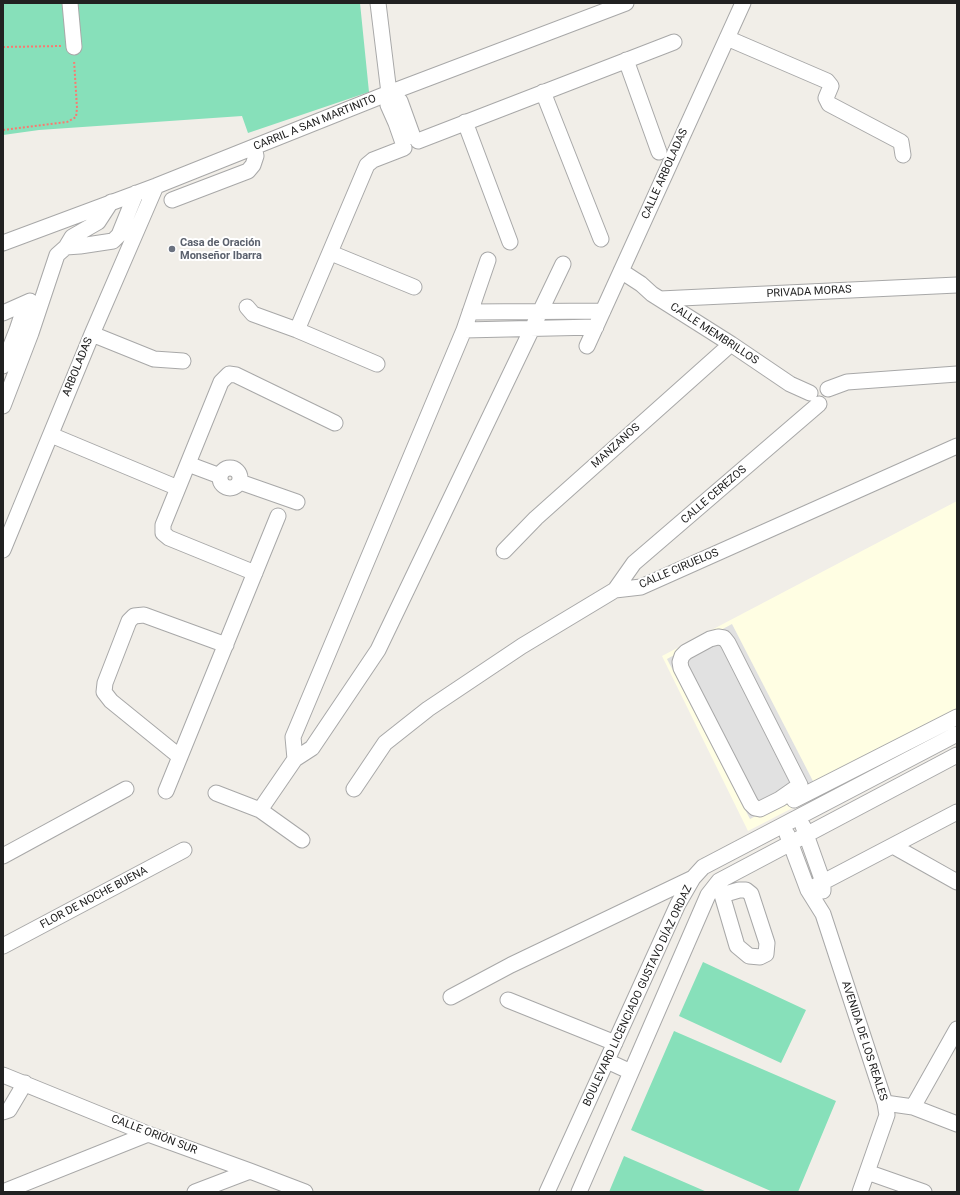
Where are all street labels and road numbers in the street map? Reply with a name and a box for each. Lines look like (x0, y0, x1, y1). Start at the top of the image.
street label: CARRIL A SAN MARTINITO (252, 92, 378, 154)
street label: CALLE ARBOLADAS (639, 127, 691, 221)
street label: PRIVADA MORAS (766, 283, 852, 301)
street label: CALLE MEMBRILLOS (667, 300, 761, 368)
street label: ARBOLADAS (60, 336, 96, 398)
street label: MANZANOS (589, 421, 643, 471)
street label: CALLE CEREZOS (679, 463, 749, 527)
street label: CALLE CIRUELOS (637, 546, 721, 592)
street label: FLOR DE NOCHE BUENA (38, 864, 150, 932)
street label: BOULEVARD LICENCIADO GUSTAVO DÍAZ ORDAZ (581, 883, 695, 1109)
street label: AVENIDA DE LOS REALES (838, 979, 890, 1103)
street label: CALLE ORIÓN SUR (109, 1113, 199, 1157)

